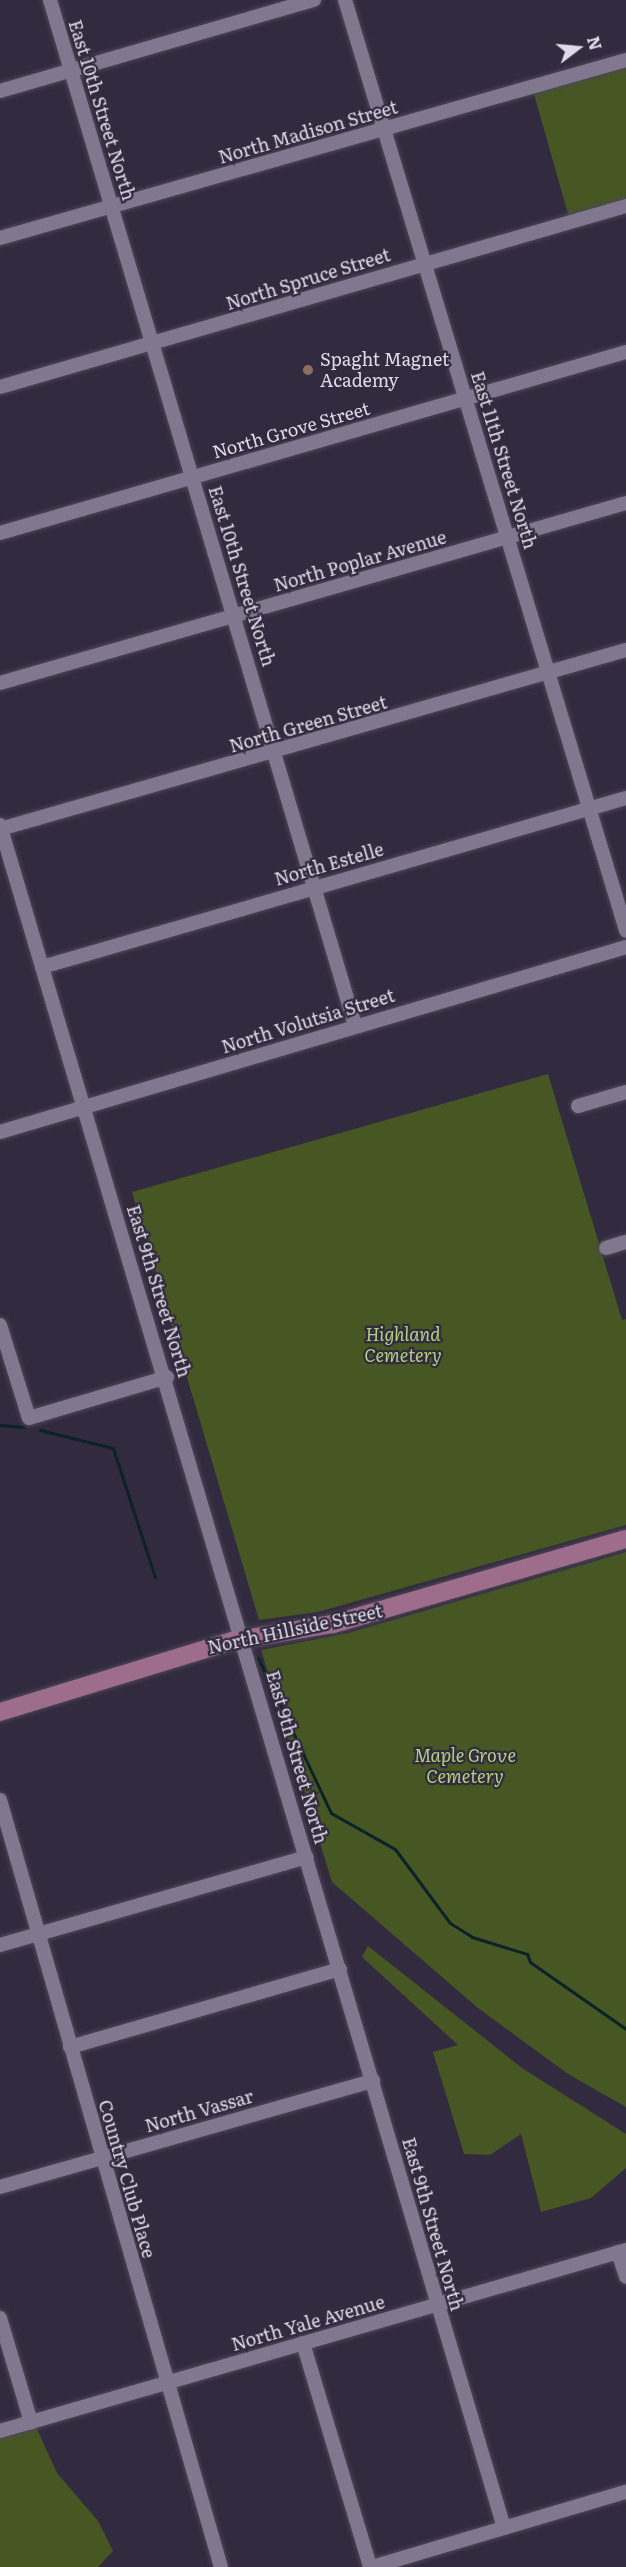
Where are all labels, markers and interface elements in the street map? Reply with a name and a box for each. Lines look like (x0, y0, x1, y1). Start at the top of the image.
street label: East 10th Street North (64, 17, 140, 203)
north arrow (548, 18, 608, 78)
text: N (582, 33, 609, 53)
street label: North Madison Street (216, 96, 400, 168)
street label: North Spruce Street (223, 244, 393, 314)
place label: Spaght Magnet Academy (320, 349, 449, 392)
marker: Spaght Magnet Academy (301, 363, 315, 377)
street label: East 11th Street North (467, 369, 541, 551)
street label: North Grove Street (210, 397, 372, 463)
street label: East 10th Street North (204, 483, 280, 669)
street label: North Poplar Avenue (271, 526, 449, 596)
street label: North Green Street (227, 691, 389, 757)
street label: North Estelle (272, 838, 386, 890)
street label: North Volutsia Street (219, 984, 397, 1058)
street label: East 9th Street North (122, 1202, 196, 1380)
park label: Highland Cemetery (364, 1324, 442, 1366)
street label: North Hillside Street (206, 1600, 384, 1658)
street label: East 9th Street North (262, 1668, 332, 1846)
park label: Maple Grove Cemetery (414, 1745, 516, 1788)
street label: North Vassar (142, 2085, 256, 2137)
street label: Country Club Place (94, 2097, 160, 2261)
street label: East 9th Street North (398, 2135, 468, 2313)
street label: North Yale Avenue (229, 2291, 387, 2355)

